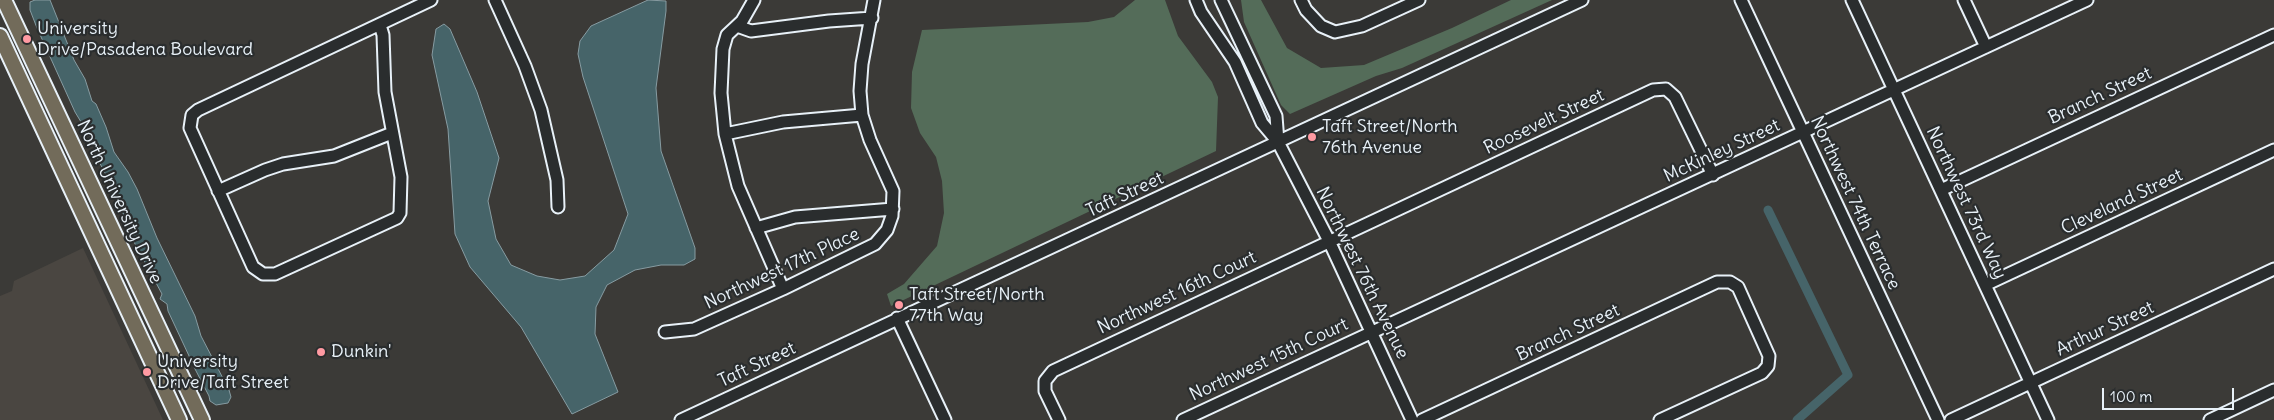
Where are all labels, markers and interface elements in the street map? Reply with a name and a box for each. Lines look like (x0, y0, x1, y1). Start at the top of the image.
place label: University Drive/Pasadena Boulevard (37, 18, 253, 60)
marker: University Drive/Pasadena Boulevard (21, 33, 33, 45)
street label: Branch Street (2045, 63, 2155, 129)
street label: Roosevelt Street (1480, 85, 1608, 159)
street label: Northwest 74th Terrace (1805, 113, 1905, 293)
street label: McKinley Street (1661, 115, 1783, 187)
place label: Taft Street/North 76th Avenue (1322, 116, 1458, 158)
street label: North University Drive (72, 117, 166, 287)
street label: Northwest 73rd Way (1921, 123, 2011, 283)
marker: Taft Street/North 76th Avenue (1306, 131, 1318, 143)
street label: Cleveland Street (2058, 164, 2186, 240)
street label: Taft Street (1083, 168, 1167, 222)
street label: Northwest 76th Avenue (1311, 184, 1413, 362)
street label: Northwest 17th Place (701, 224, 863, 314)
street label: Northwest 16th Court (1094, 247, 1260, 339)
place label: Taft Street/North 77th Way (909, 284, 1045, 326)
street label: Arthur Street (2053, 297, 2157, 361)
marker: Taft Street/North 77th Way (893, 299, 905, 311)
street label: Branch Street (1513, 300, 1623, 366)
street label: Northwest 15th Court (1186, 314, 1352, 406)
street label: Taft Street (715, 338, 799, 392)
place label: Dunkin' (331, 341, 391, 363)
marker: Dunkin' (315, 346, 327, 358)
place label: University Drive/Taft Street (157, 351, 289, 394)
marker: University Drive/Taft Street (141, 366, 153, 378)
scale bar (2104, 378, 2236, 410)
text: 100 m (2110, 387, 2152, 406)

